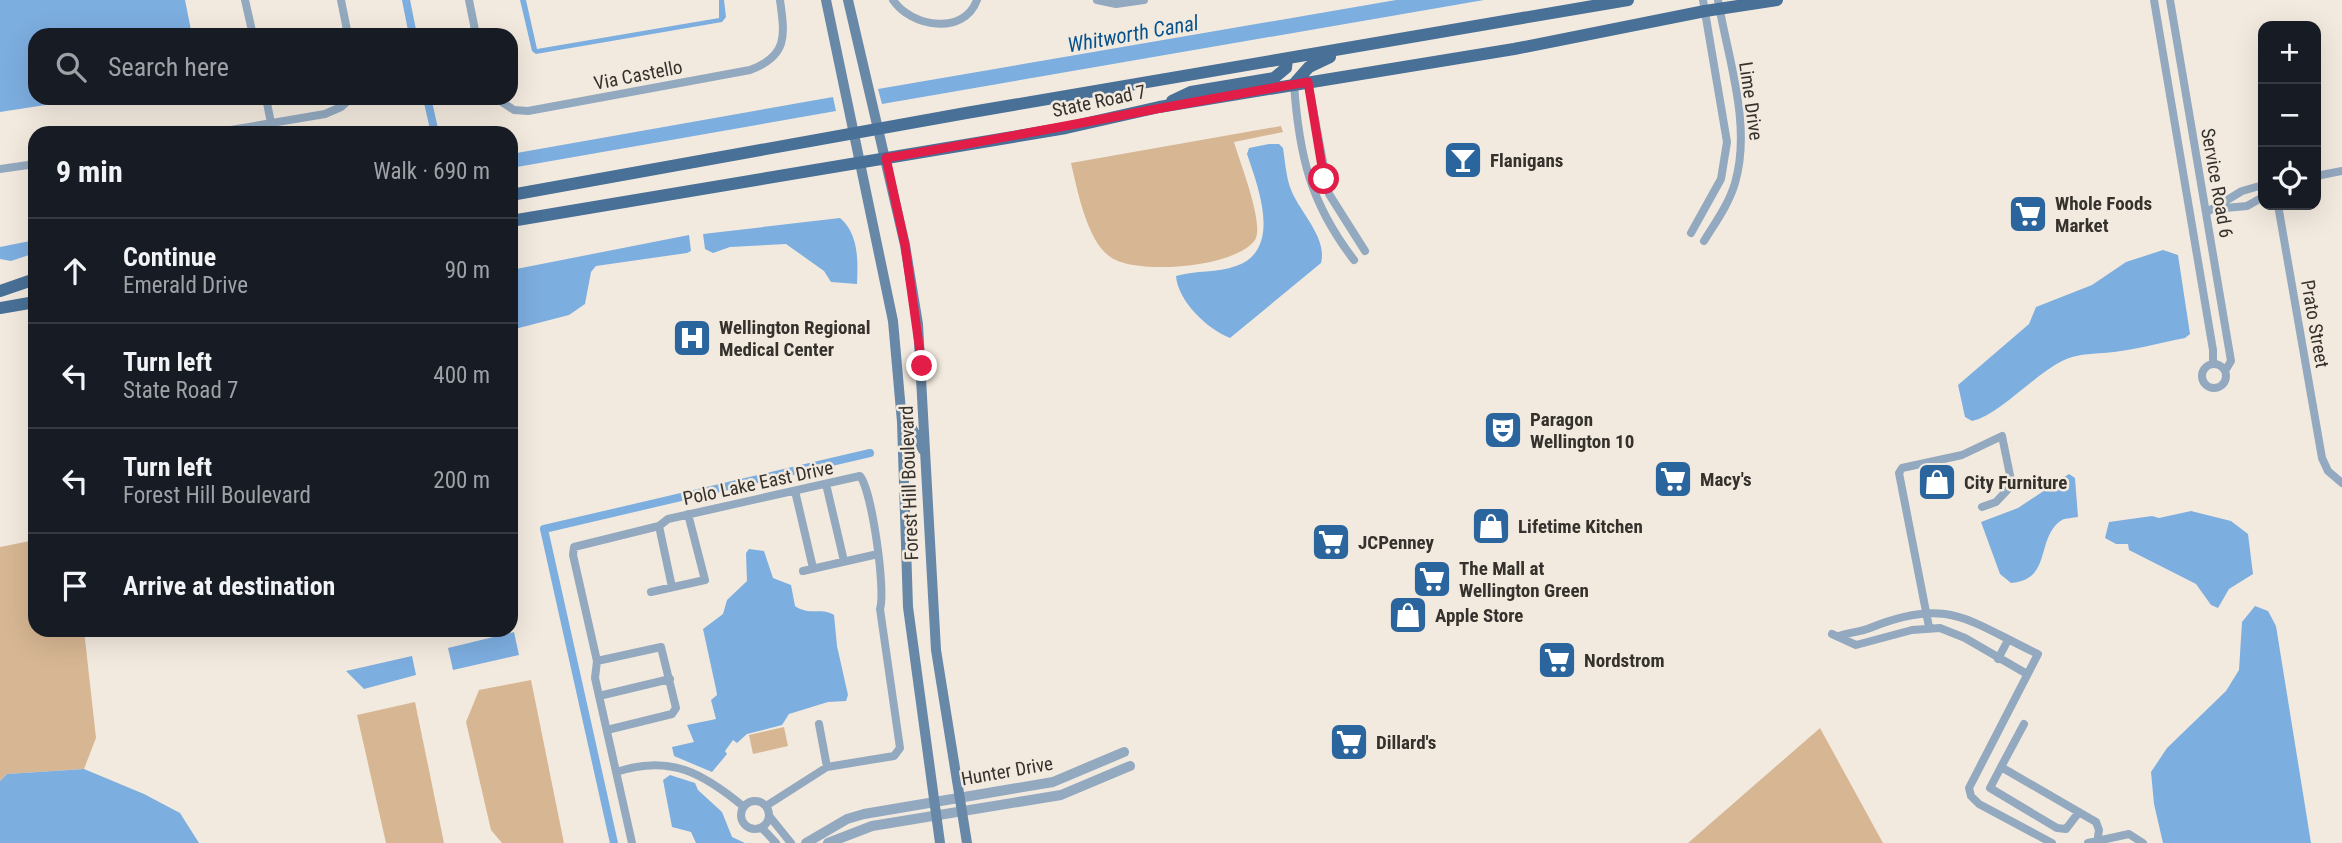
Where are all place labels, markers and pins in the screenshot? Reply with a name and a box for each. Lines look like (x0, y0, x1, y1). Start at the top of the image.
bar icon: Flanigans (1442, 139, 1484, 181)
place label: Flanigans (1490, 149, 1563, 172)
place label: Whole Foods Market (2055, 192, 2152, 237)
supermarket icon: Whole Foods Market (2007, 193, 2049, 235)
place label: Wellington Regional Medical Center (719, 316, 871, 361)
hospital icon: Wellington Regional Medical Center (671, 317, 713, 359)
place label: Paragon Wellington 10 (1530, 408, 1634, 453)
theatre icon: Paragon Wellington 10 (1482, 409, 1524, 451)
supermarket icon: Macy's (1652, 458, 1694, 500)
shop icon: City Furniture (1916, 461, 1958, 503)
place label: Macy's (1700, 468, 1752, 491)
place label: City Furniture (1964, 471, 2067, 494)
shop icon: Lifetime Kitchen (1470, 505, 1512, 547)
place label: Lifetime Kitchen (1518, 515, 1643, 538)
supermarket icon: JCPenney (1310, 521, 1352, 563)
place label: JCPenney (1358, 531, 1435, 554)
place label: The Mall at Wellington Green (1459, 557, 1589, 602)
supermarket icon: The Mall at Wellington Green (1411, 558, 1453, 600)
shop icon: Apple Store (1387, 594, 1429, 636)
place label: Apple Store (1435, 604, 1523, 627)
supermarket icon: Nordstrom (1536, 639, 1578, 681)
place label: Nordstrom (1584, 649, 1665, 672)
supermarket icon: Dillard's (1328, 721, 1370, 763)
place label: Dillard's (1376, 731, 1436, 754)

